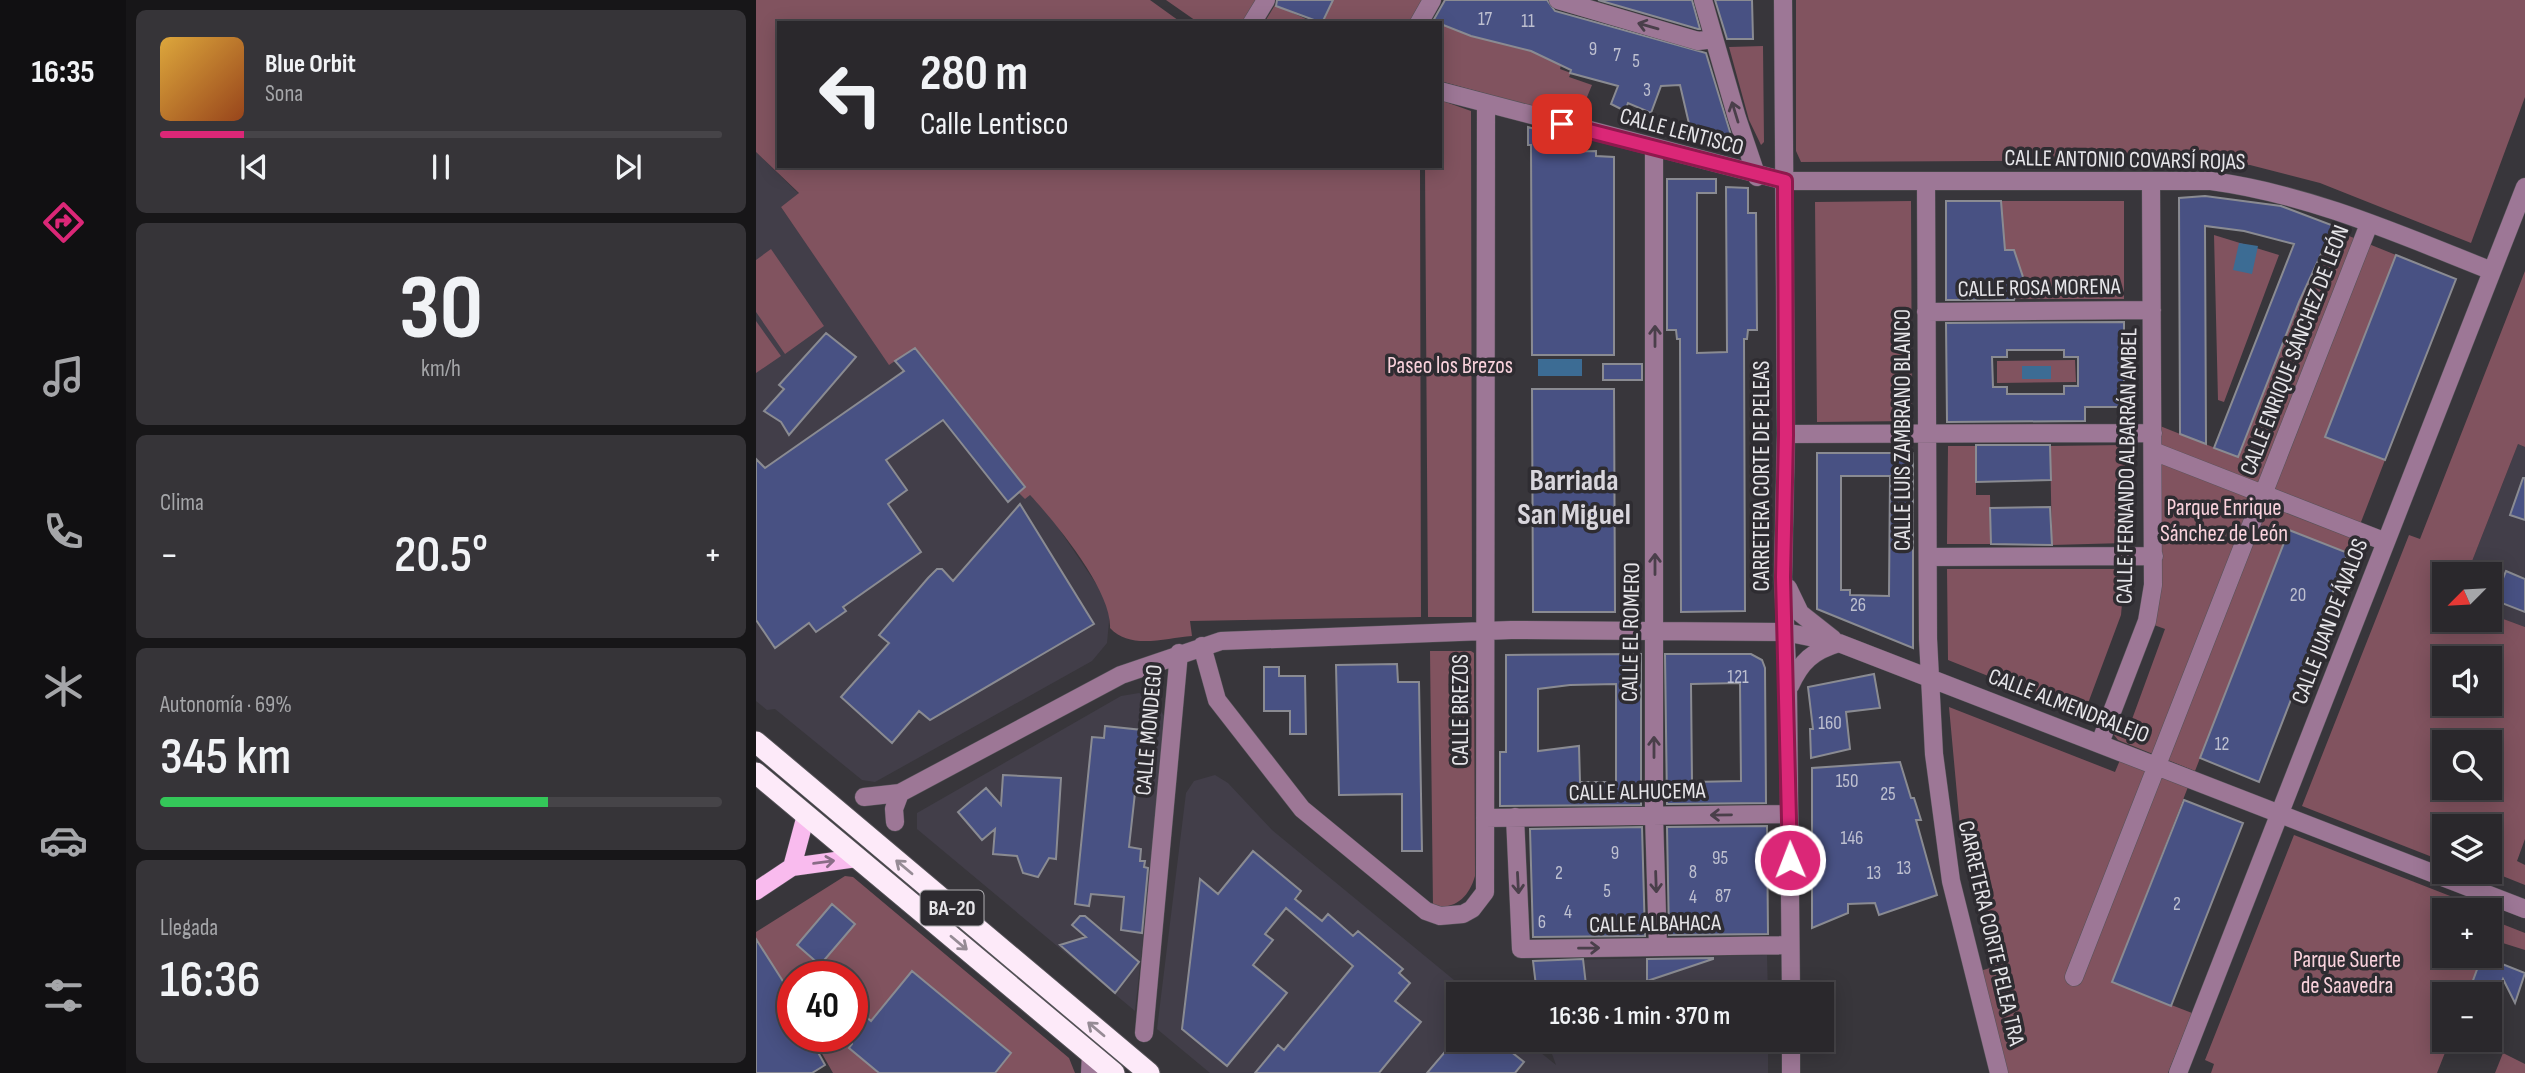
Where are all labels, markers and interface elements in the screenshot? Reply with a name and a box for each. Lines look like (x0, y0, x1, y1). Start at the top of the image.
house number: 17 (1478, 8, 1493, 31)
house number: 11 (1521, 10, 1535, 33)
one-way arrow (1638, 19, 1660, 32)
house number: 9 (1589, 38, 1597, 61)
house number: 7 (1613, 44, 1621, 67)
text: 280 m (920, 45, 1028, 104)
text: Blue Orbit (265, 49, 356, 80)
icon: left (805, 49, 896, 140)
house number: 5 (1632, 50, 1640, 73)
text: 16:35 (31, 53, 95, 92)
house number: 3 (1643, 79, 1651, 102)
text: Sona (265, 80, 303, 108)
pin (1532, 94, 1592, 154)
one-way arrow (1728, 101, 1741, 123)
street label: CALLE LENTISCO (1617, 102, 1747, 162)
text: Calle Lentisco (920, 105, 1069, 144)
icon: arrive (1543, 105, 1581, 143)
street label: CALLE ANTONIO COVARSÍ ROJAS (2004, 144, 2246, 176)
icon: previous (235, 148, 273, 186)
icon: pause (422, 148, 460, 186)
icon: next (609, 148, 647, 186)
icon: directions (39, 198, 88, 247)
street label: CALLE ENRIQUE SÁNCHEZ DE LEÓN (2234, 221, 2356, 479)
text: 30 (399, 255, 483, 364)
street label: CALLE ROSA MORENA (1957, 273, 2121, 303)
street label: CALLE LUIS ZAMBRANO BLANCO (1889, 309, 1917, 551)
one-way arrow (1648, 325, 1662, 348)
street label: CALLE FERNANDO ALBARRÁN AMBEL (2111, 327, 2143, 604)
icon: music (39, 352, 88, 401)
park label: Paseo los Brezos (1387, 352, 1513, 380)
text: km/h (421, 355, 461, 383)
street label: CARRETERA CORTE DE PELEAS (1748, 361, 1776, 591)
district label: Barriada San Miguel (1517, 463, 1631, 533)
text: Clima (160, 489, 204, 517)
park label: Parque Enrique Sánchez de León (2160, 494, 2288, 548)
icon: phone (39, 507, 88, 556)
text: 20.5° (394, 524, 488, 587)
text: − (160, 533, 179, 578)
text: + (703, 533, 722, 578)
street label: CALLE JUAN DE ÁVALOS (2286, 535, 2374, 708)
one-way arrow (1648, 552, 1662, 575)
street label: CALLE EL ROMERO (1616, 562, 1646, 702)
north arrow (2432, 562, 2502, 632)
map controls (2432, 562, 2502, 1052)
house number: 20 (2290, 584, 2306, 607)
house number: 26 (1850, 594, 1866, 617)
button: sound (2432, 646, 2502, 716)
street label: CALLE BREZOS (1447, 654, 1475, 766)
icon: climate (39, 662, 88, 711)
street label: CALLE ALMENDRALEJO (1984, 662, 2153, 749)
street label: CALLE MONDEGO (1129, 663, 1169, 797)
house number: 121 (1727, 666, 1749, 689)
text: Autonomía · 69% (160, 691, 292, 719)
house number: 160 (1818, 712, 1842, 735)
text: 345 km (160, 726, 291, 789)
button: search (2432, 730, 2502, 800)
house number: 12 (2215, 733, 2229, 756)
one-way arrow (1647, 736, 1661, 759)
house number: 150 (1836, 770, 1858, 793)
street label: CALLE ALHUCEMA (1568, 777, 1706, 807)
house number: 25 (1880, 783, 1896, 806)
one-way arrow (1710, 808, 1733, 822)
button: layers (2432, 814, 2502, 884)
icon: car (39, 816, 88, 865)
street label: CARRETERA CORTE PELEA TRA (1952, 818, 2031, 1048)
position arrow (1753, 823, 1827, 897)
house number: 146 (1841, 827, 1863, 850)
house number: 9 (1611, 842, 1619, 865)
house number: 95 (1712, 847, 1728, 870)
one-way arrow (812, 855, 835, 868)
house number: 13 (1897, 857, 1911, 880)
one-way arrow (895, 859, 913, 875)
house number: 8 (1689, 861, 1697, 884)
house number: 2 (1555, 862, 1563, 885)
house number: 13 (1867, 862, 1881, 885)
one-way arrow (1649, 870, 1662, 893)
one-way arrow (1512, 872, 1525, 894)
house number: 5 (1603, 880, 1611, 903)
house number: 87 (1715, 885, 1731, 908)
house number: 4 (1689, 886, 1697, 909)
road number: BA-20 (920, 890, 984, 926)
house number: 2 (2173, 893, 2181, 916)
button: + (2432, 898, 2502, 968)
house number: 4 (1564, 901, 1572, 924)
street label: CALLE ALBAHACA (1589, 909, 1721, 939)
house number: 6 (1538, 911, 1546, 934)
text: Llegada (160, 914, 218, 942)
one-way arrow (949, 935, 967, 951)
one-way arrow (1578, 941, 1601, 955)
park label: Parque Suerte de Saavedra (2293, 946, 2401, 1000)
text: 16:36 (160, 949, 260, 1012)
speed limit sign: 40 (777, 961, 868, 1052)
icon: filters (39, 971, 88, 1020)
button: − (2432, 982, 2502, 1052)
text: 16:36 · 1 min · 370 m (1550, 1001, 1730, 1032)
one-way arrow (1088, 1021, 1106, 1037)

